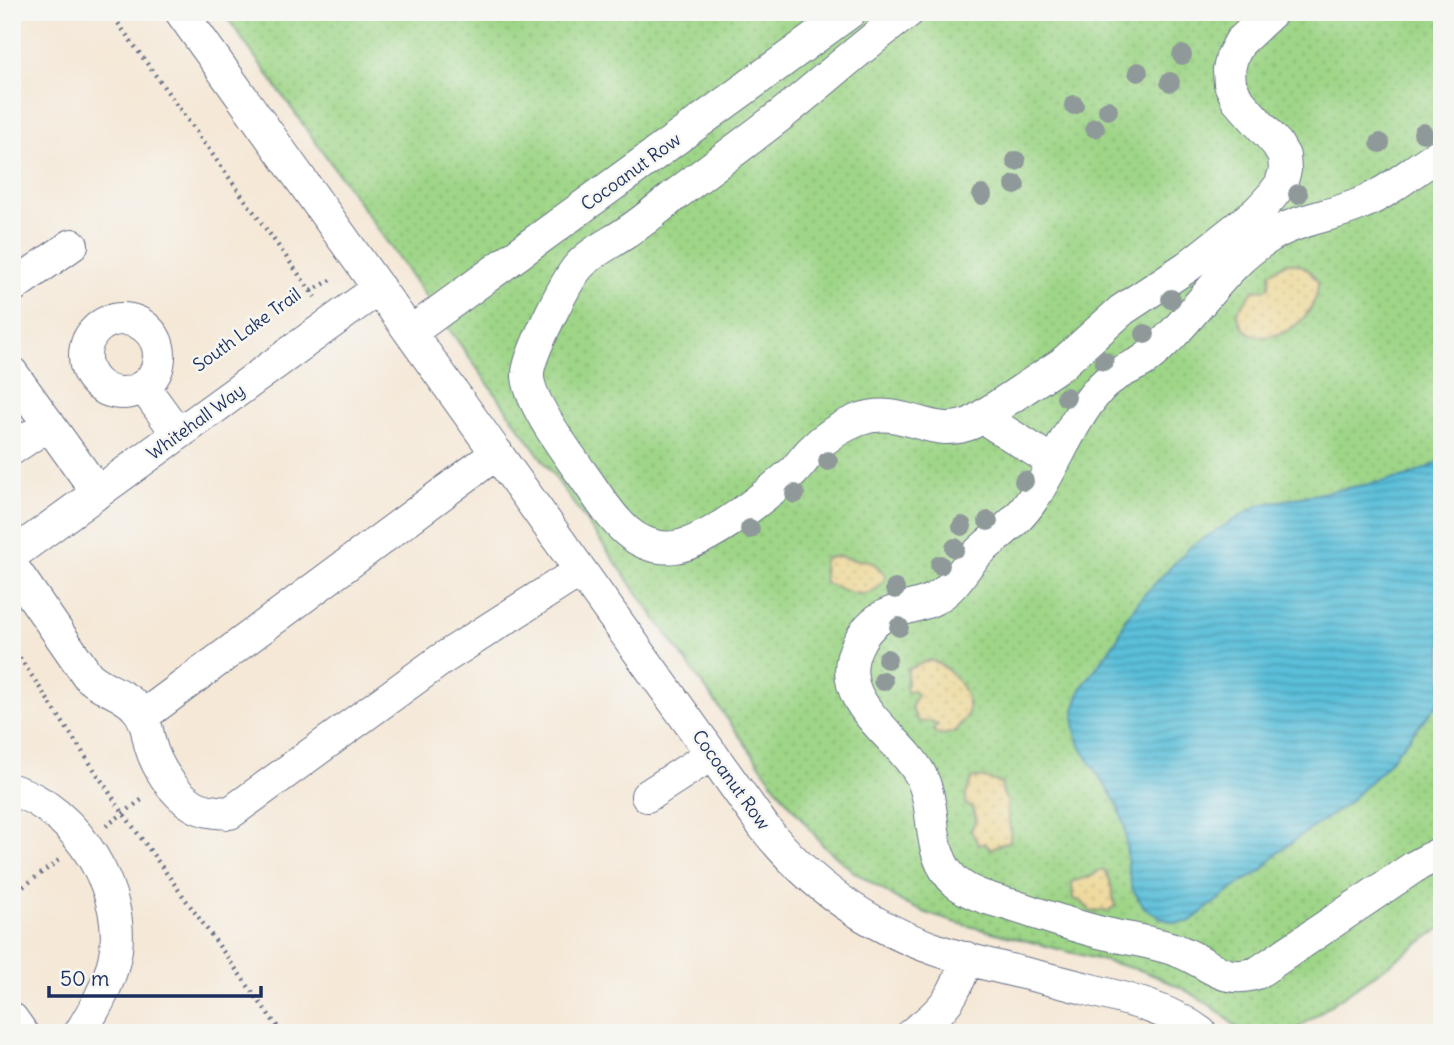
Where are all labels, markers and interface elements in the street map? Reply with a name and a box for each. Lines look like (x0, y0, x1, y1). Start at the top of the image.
street label: Cocoanut Row (576, 128, 685, 216)
street label: South Lake Trail (188, 283, 305, 377)
street label: Whitehall Way (142, 378, 249, 465)
street label: Cocoanut Row (687, 725, 775, 834)
scale bar (49, 954, 261, 998)
text: 50 m (60, 965, 109, 992)

